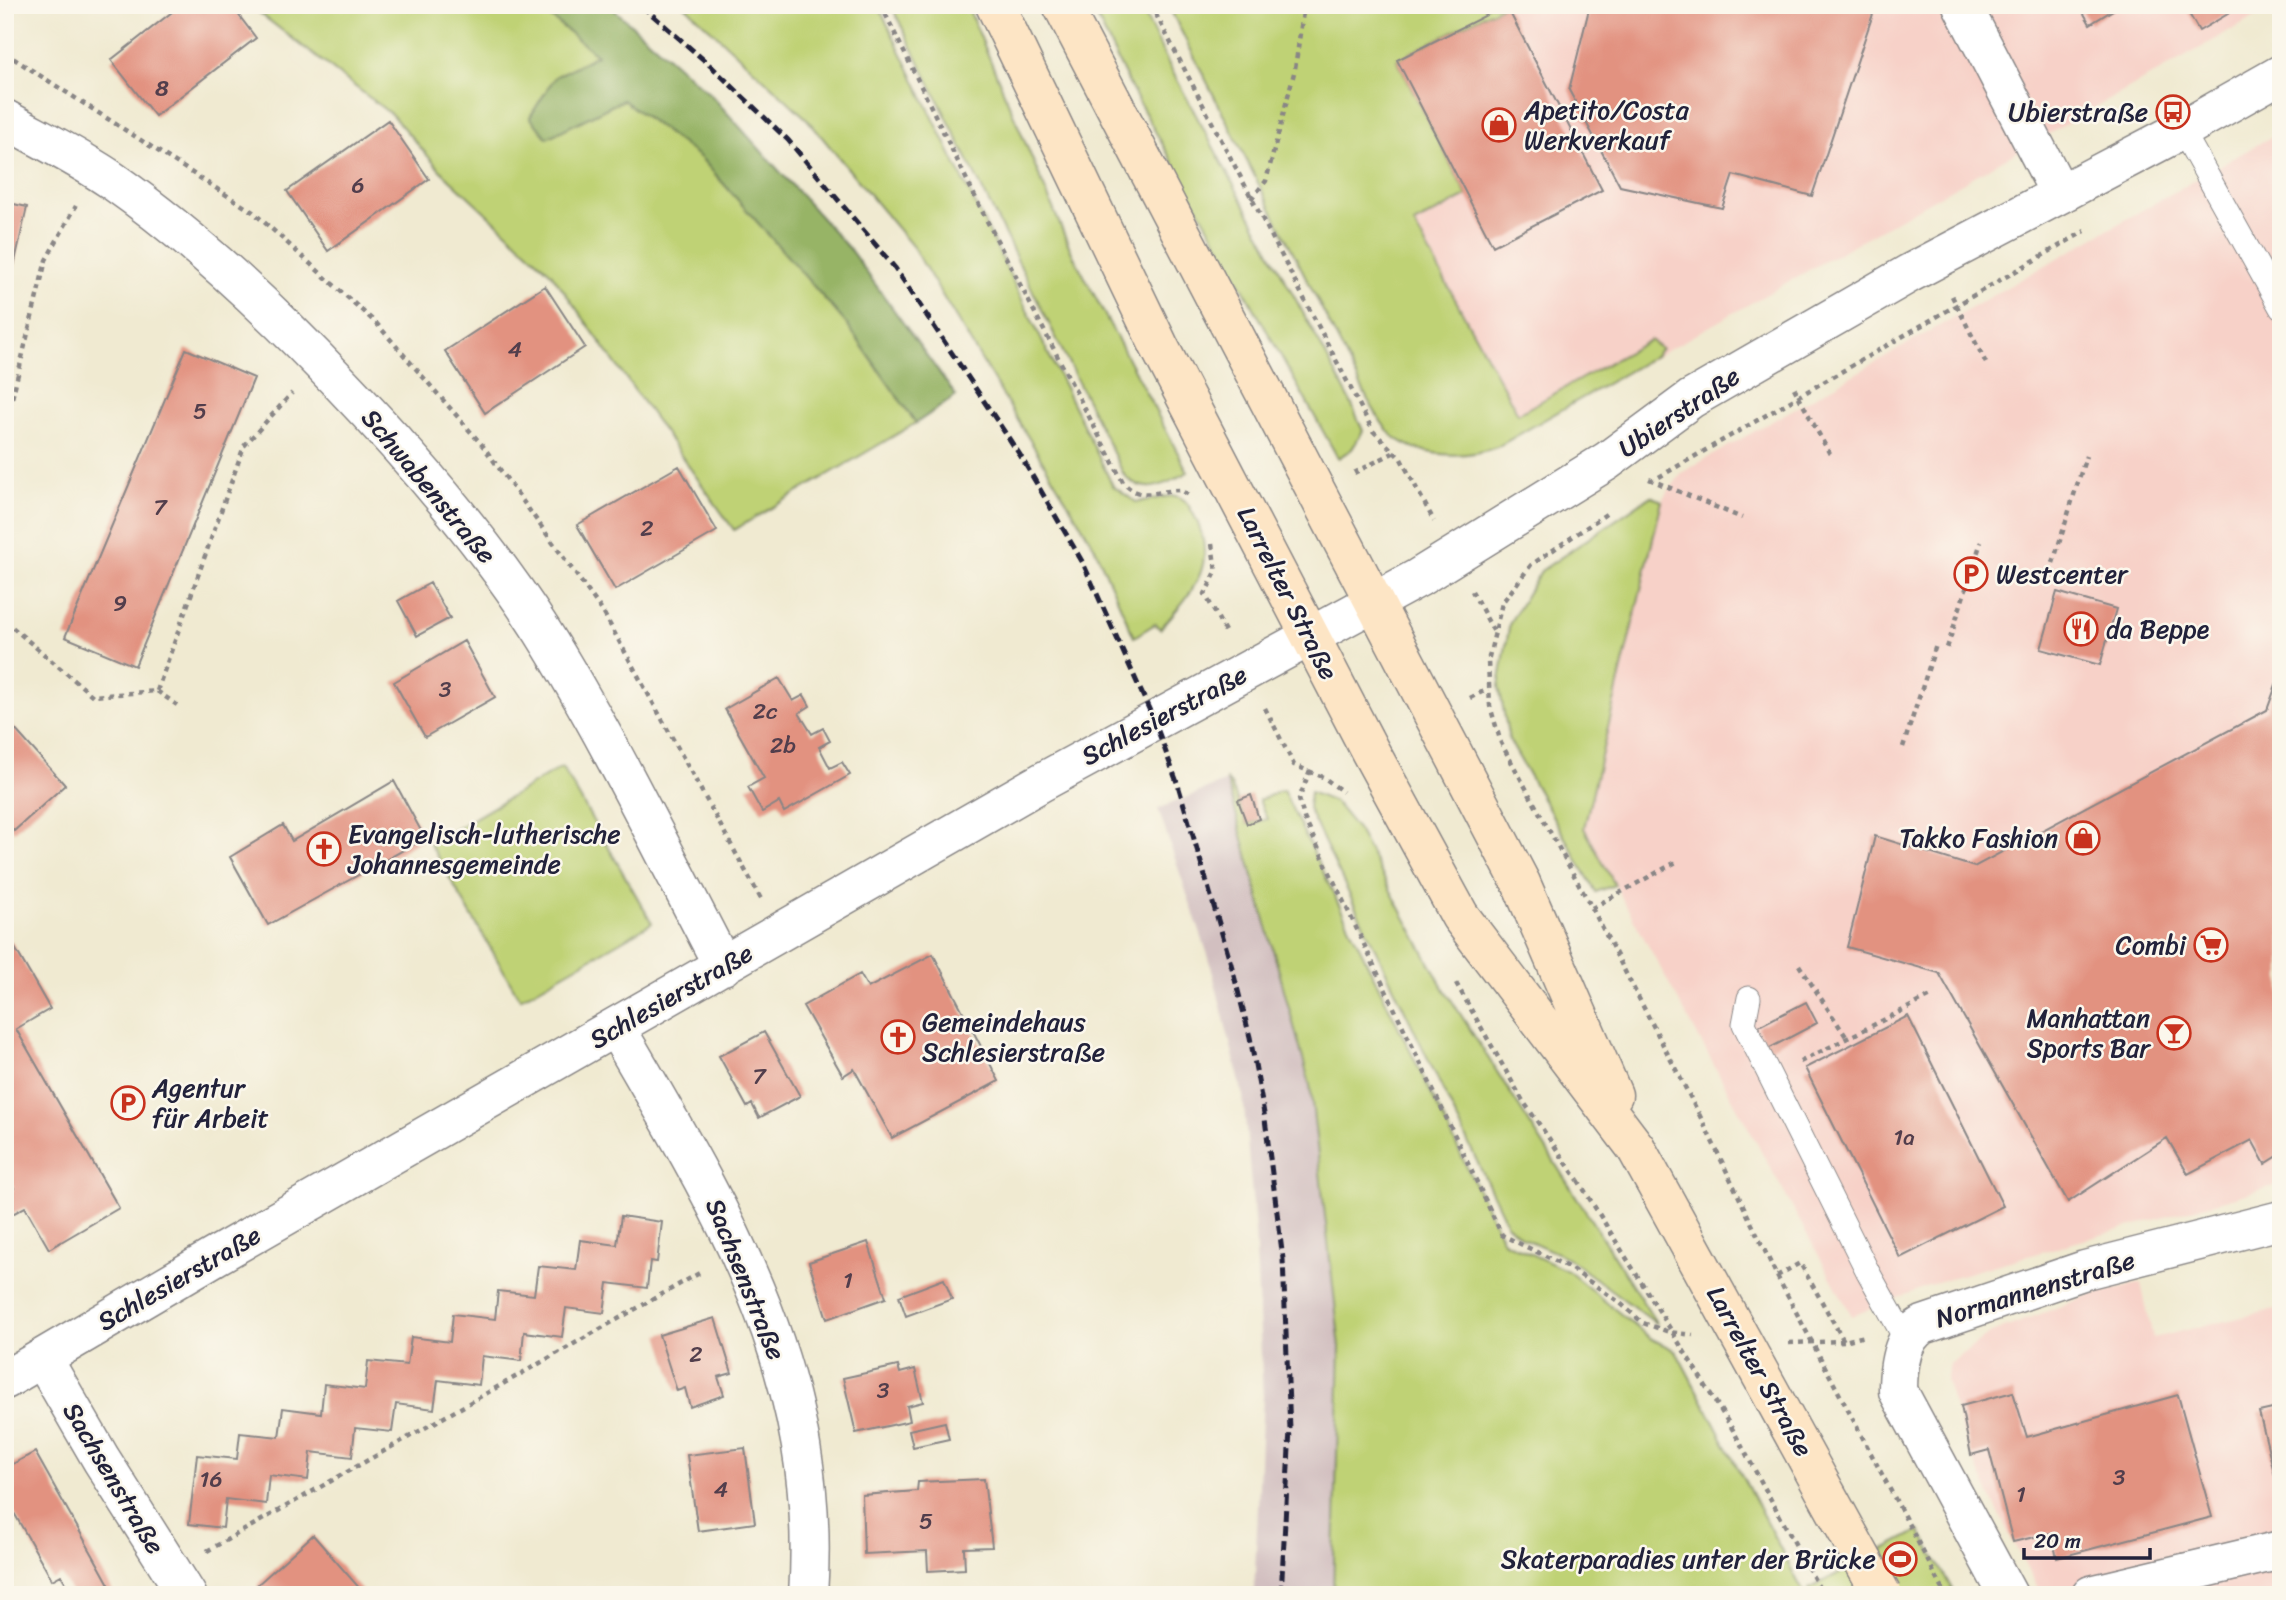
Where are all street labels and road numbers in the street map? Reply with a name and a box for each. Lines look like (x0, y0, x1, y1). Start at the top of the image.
street label: Ubierstraße (1608, 354, 1750, 470)
street label: Schwabenstraße (349, 397, 509, 575)
street label: Larrelter Straße (1224, 498, 1352, 688)
street label: Schlesierstraße (1072, 652, 1256, 778)
street label: Schlesierstraße (580, 930, 762, 1062)
street label: Sachsenstraße (693, 1191, 799, 1367)
street label: Schlesierstraße (88, 1212, 270, 1344)
street label: Normannenstraße (1929, 1237, 2141, 1341)
street label: Larrelter Straße (1694, 1277, 1826, 1465)
street label: Sachsenstraße (50, 1393, 178, 1563)

